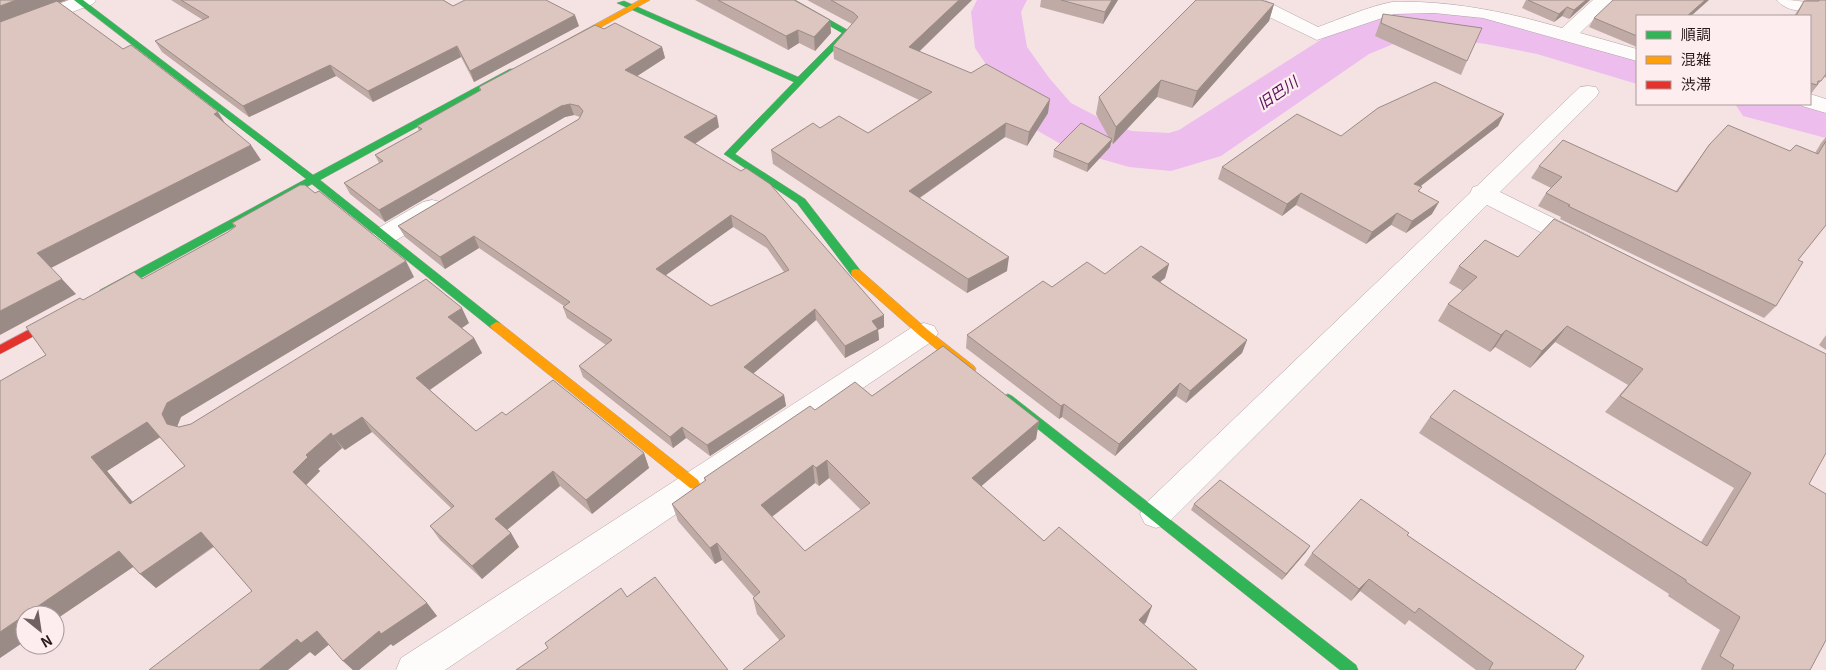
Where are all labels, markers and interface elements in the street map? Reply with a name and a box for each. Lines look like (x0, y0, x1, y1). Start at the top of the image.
legend (1636, 15, 1811, 105)
text: 順調 (1681, 23, 1711, 44)
text: 混雑 (1681, 48, 1711, 69)
water label: 旧巴川 (1252, 70, 1303, 113)
text: 渋滞 (1681, 73, 1711, 94)
north arrow (15, 605, 65, 655)
text: N (37, 631, 57, 653)

